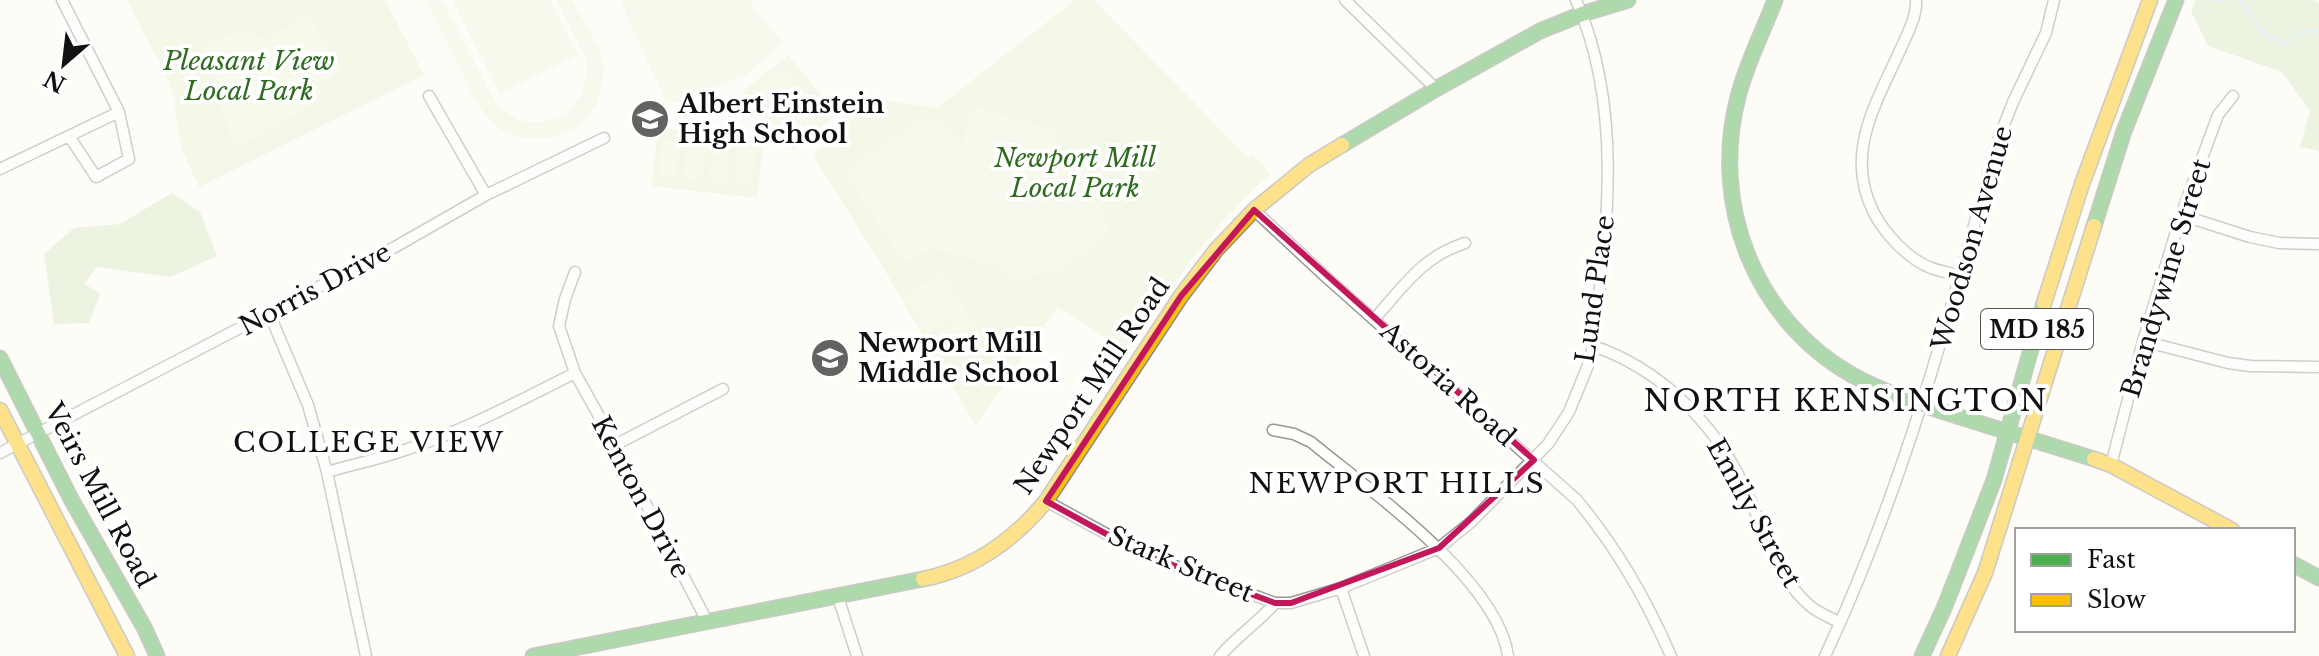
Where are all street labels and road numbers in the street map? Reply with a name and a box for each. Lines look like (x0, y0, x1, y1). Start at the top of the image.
street label: Woodson Avenue (1924, 122, 2019, 355)
street label: Brandywine Street (2114, 155, 2218, 401)
street label: Lund Place (1569, 213, 1621, 365)
street label: Norris Drive (234, 236, 396, 342)
street label: Newport Mill Road (1008, 272, 1176, 500)
road number: MD 185 (1981, 309, 2093, 349)
street label: Astoria Road (1373, 314, 1522, 453)
street label: Veirs Mill Road (37, 396, 162, 593)
street label: Kenton Drive (585, 410, 697, 584)
street label: Emily Street (1700, 433, 1808, 593)
street label: Stark Street (1104, 519, 1259, 609)

